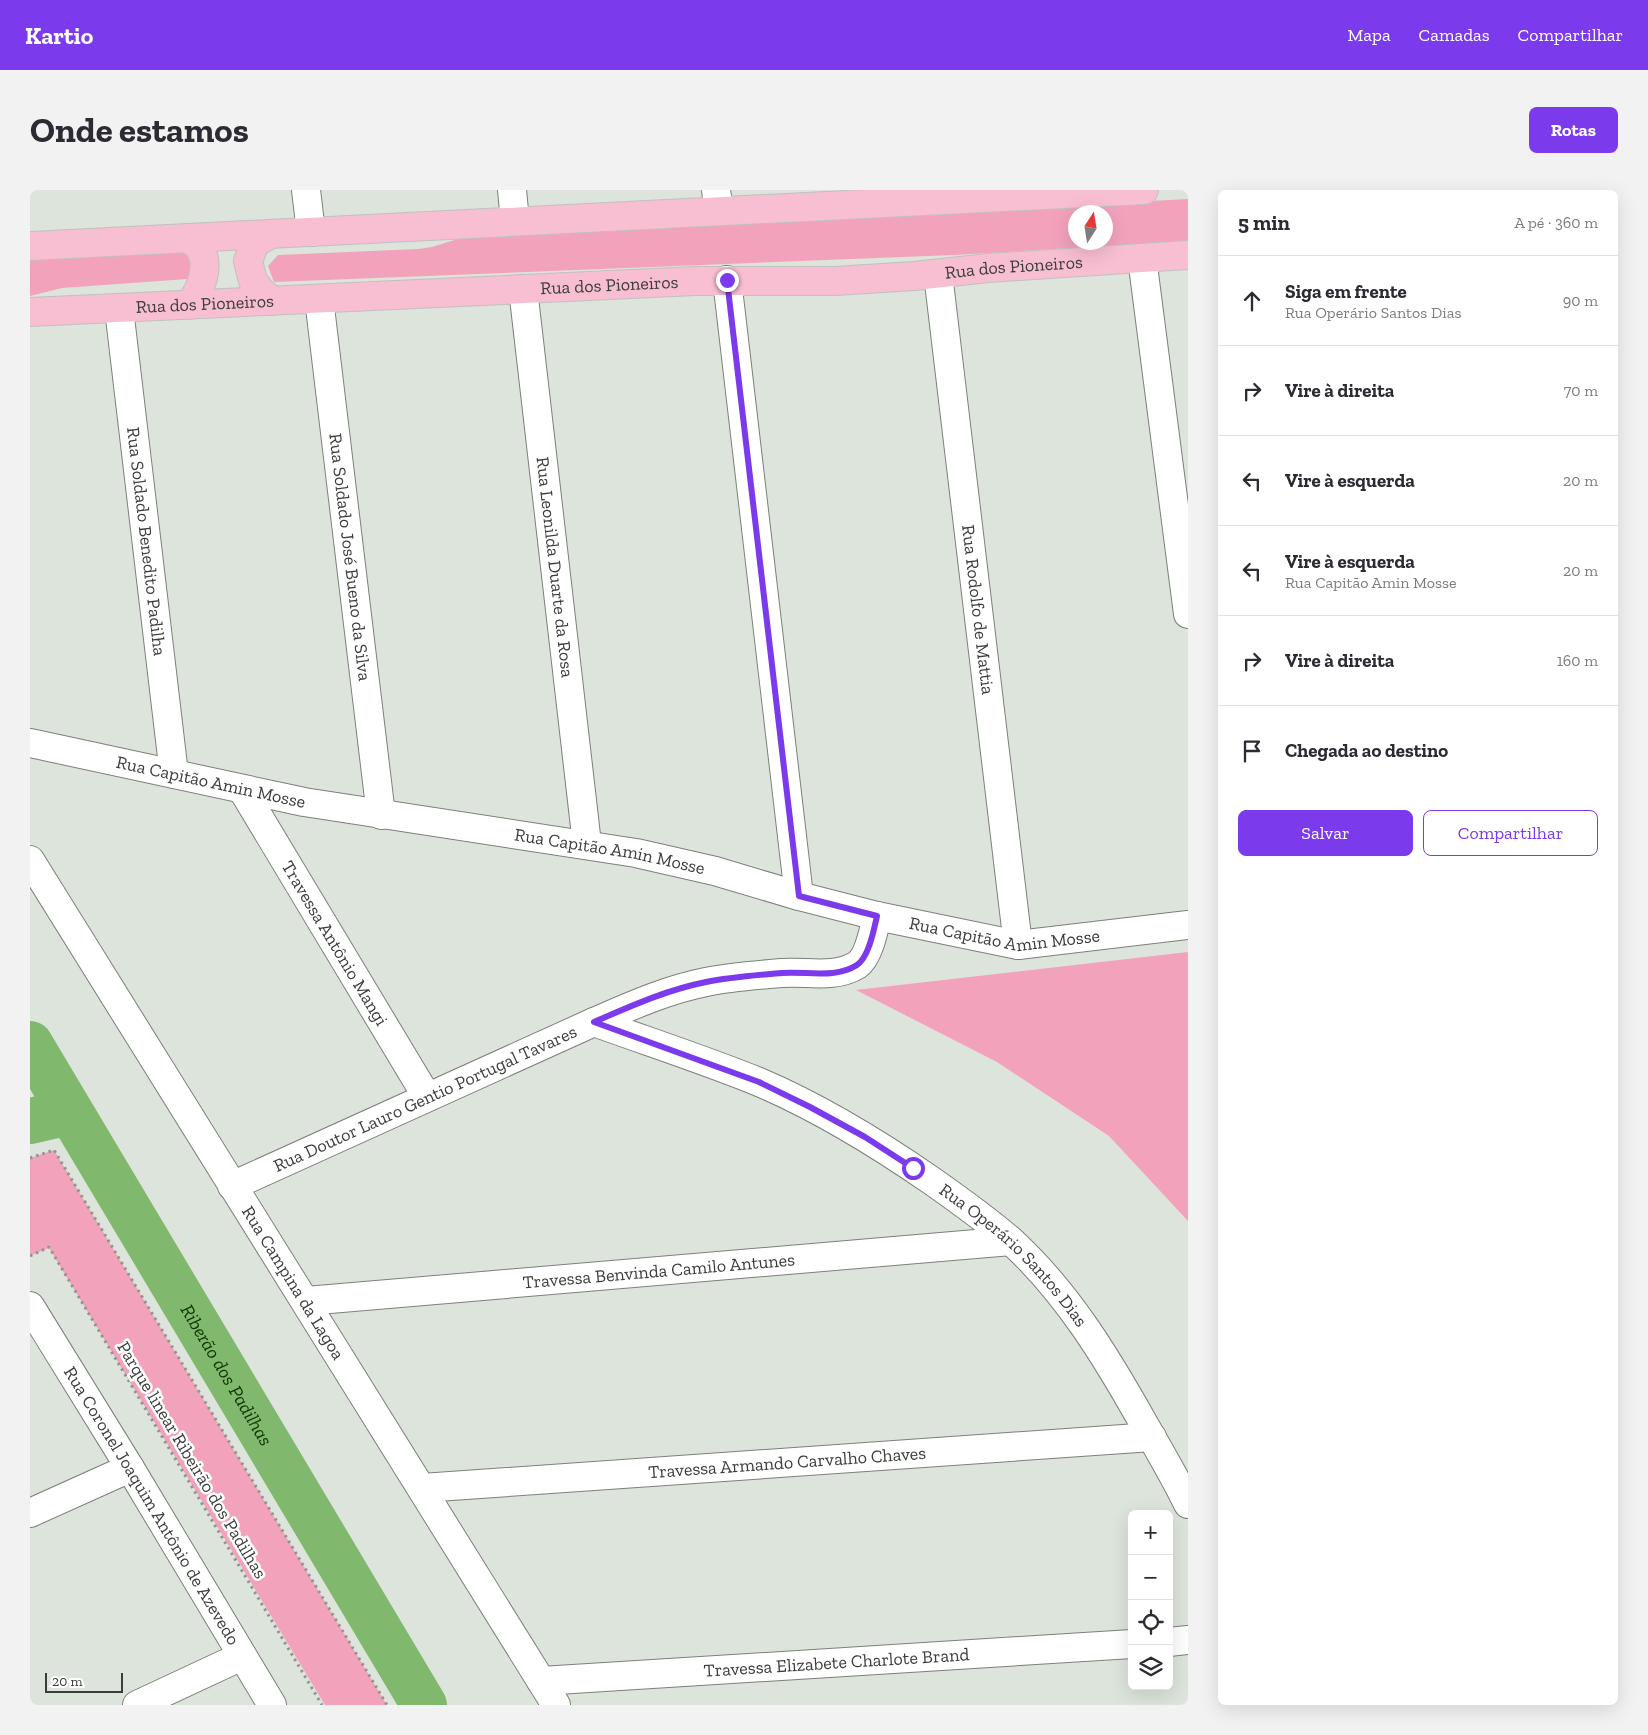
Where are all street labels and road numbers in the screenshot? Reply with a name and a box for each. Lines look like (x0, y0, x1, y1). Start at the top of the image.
street label: Rua dos Pioneiros (944, 251, 1083, 284)
street label: Rua dos Pioneiros (540, 271, 679, 299)
street label: Rua dos Pioneiros (135, 290, 274, 318)
street label: Rua Soldado Benedito Padilha (122, 426, 171, 657)
street label: Rua Soldado José Bueno da Silva (324, 432, 376, 683)
street label: Rua Leonilda Duarte da Rosa (531, 456, 579, 679)
street label: Rua Rodolfo de Mattia (957, 523, 999, 696)
street label: Rua Capitão Amin Mosse (114, 751, 308, 813)
street label: Rua Capitão Amin Mosse (513, 823, 707, 879)
street label: Travessa Antônio Mangi (277, 857, 393, 1030)
street label: Rua Capitão Amin Mosse (907, 912, 1101, 956)
street label: Rua Doutor Lauro Gentio Portugal Tavares (270, 1020, 580, 1177)
street label: Rua Operário Santos Dias (935, 1179, 1092, 1331)
street label: Rua Campina da Lagoa (237, 1202, 349, 1364)
street label: Travessa Benvinda Camilo Antunes (522, 1248, 796, 1294)
street label: Parque linear Ribeirão dos Padilhas (112, 1338, 272, 1583)
street label: Rua Coronel Joaquim Antônio de Azevedo (59, 1362, 245, 1649)
street label: Travessa Armando Carvalho Chaves (647, 1442, 927, 1483)
street label: Travessa Elizabete Charlote Brand (703, 1643, 970, 1682)

